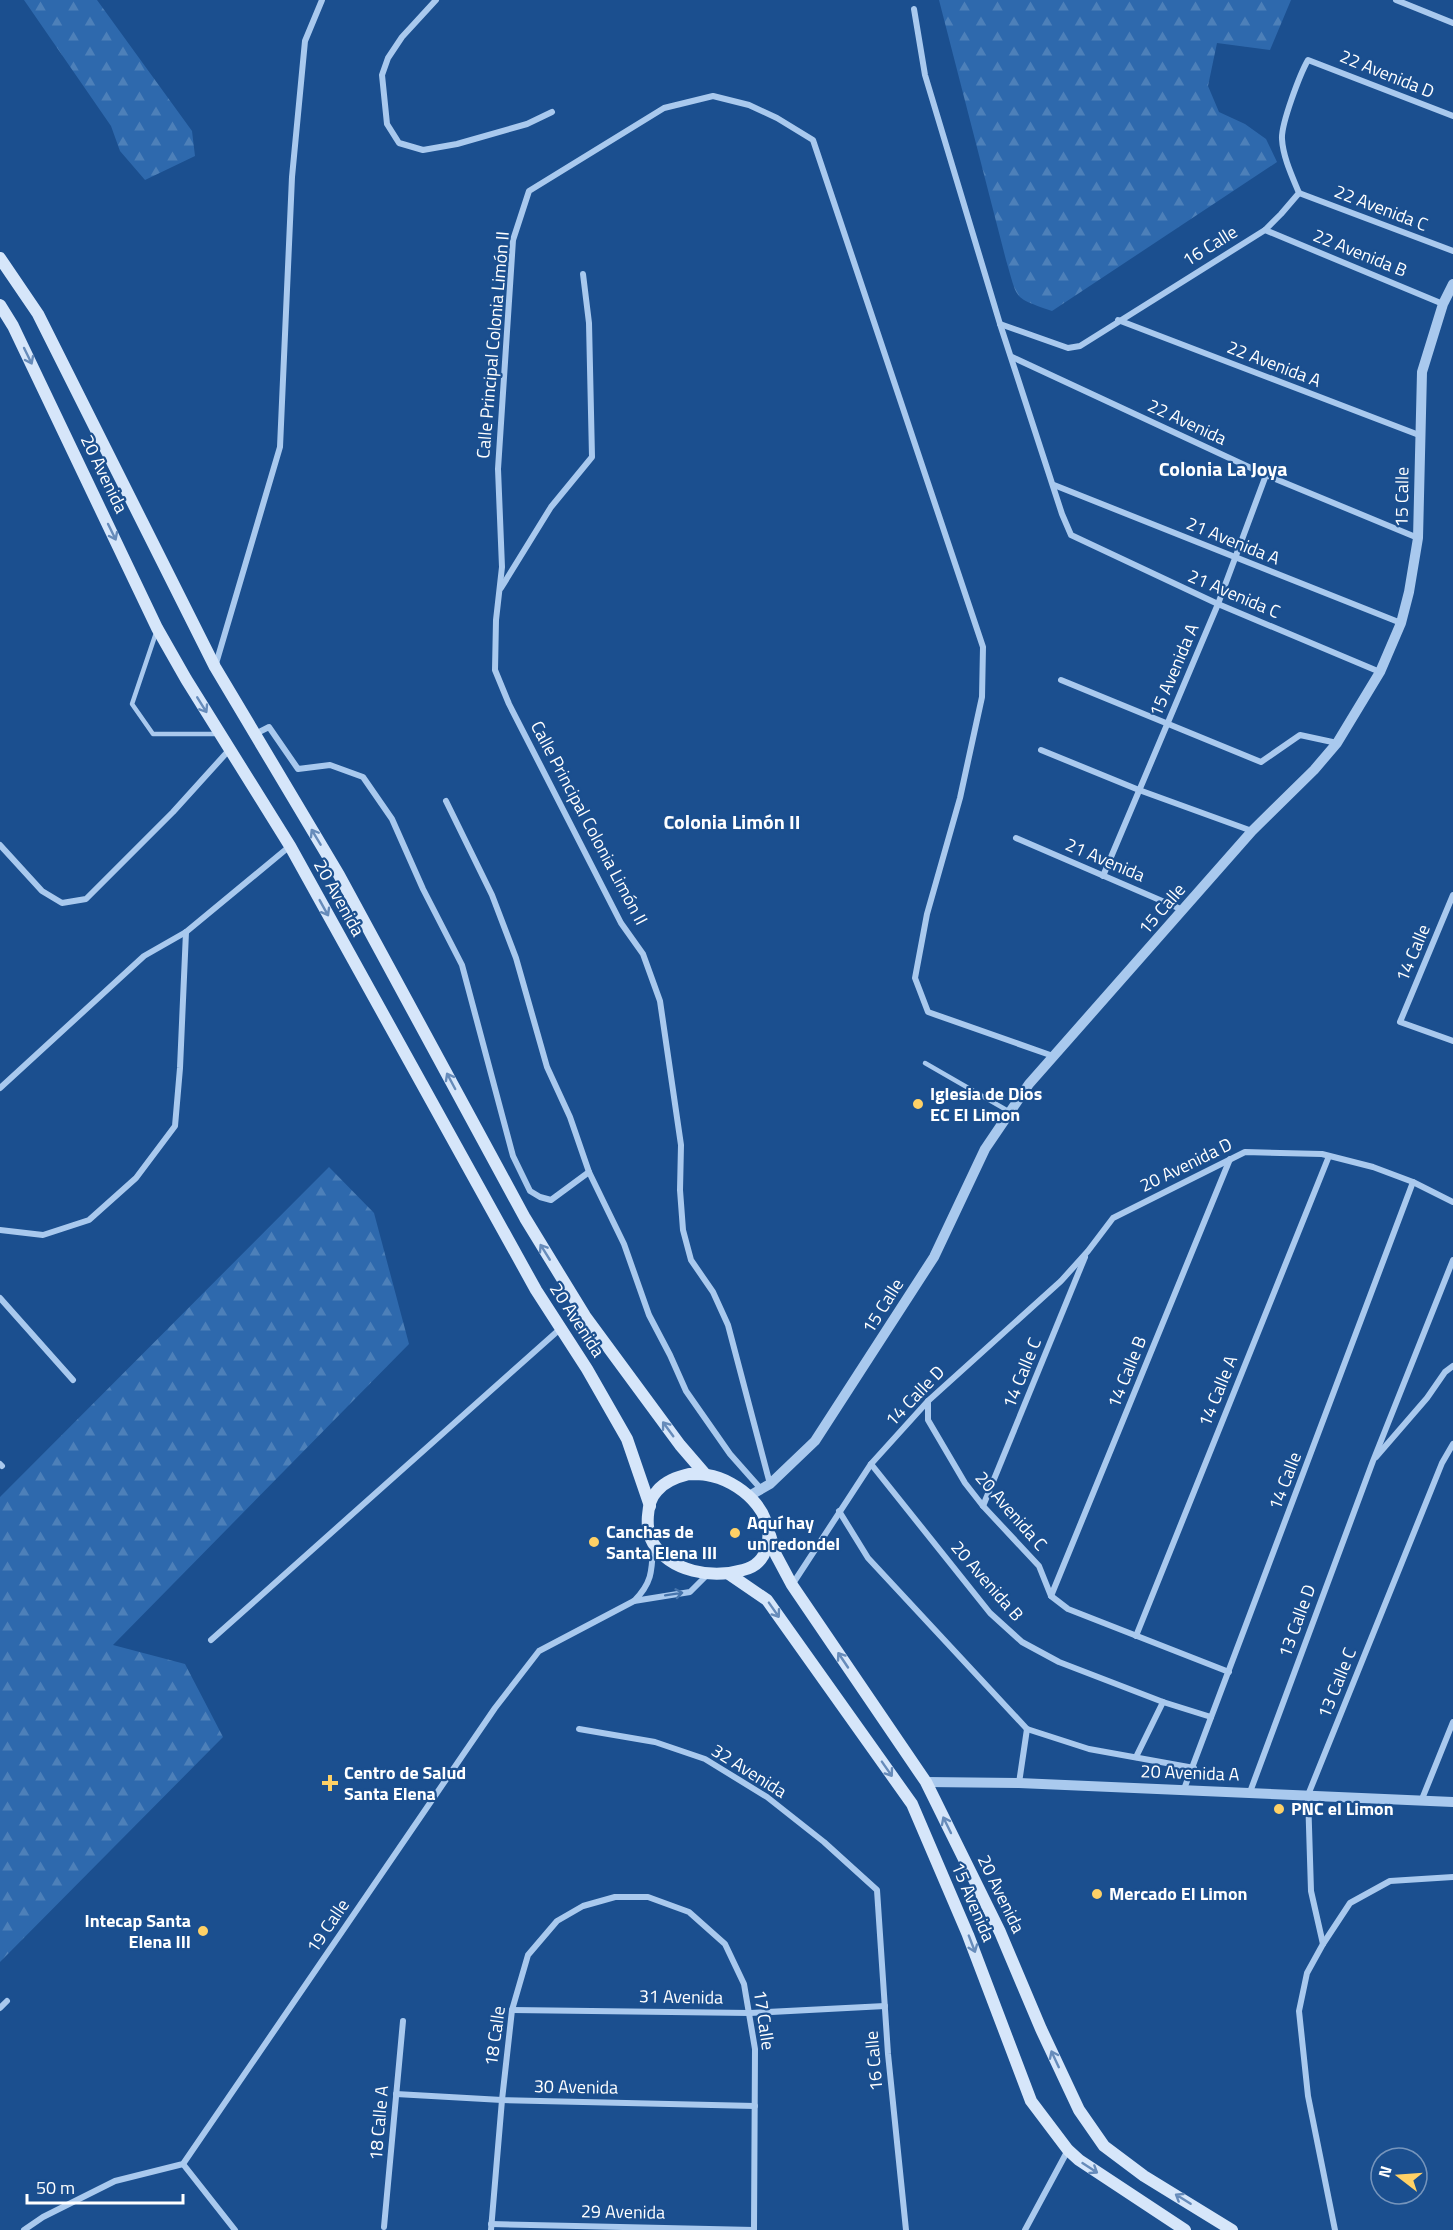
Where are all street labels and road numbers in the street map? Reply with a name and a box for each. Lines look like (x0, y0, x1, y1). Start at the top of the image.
street label: 22 Avenida D (1336, 42, 1439, 105)
street label: 22 Avenida C (1331, 177, 1432, 238)
street label: 16 Calle (1177, 218, 1242, 273)
street label: 22 Avenida B (1309, 221, 1411, 284)
street label: Calle Principal Colonia Limón II (469, 230, 516, 460)
street label: 22 Avenida A (1223, 333, 1325, 394)
street label: 22 Avenida (1143, 392, 1231, 452)
street label: 20 Avenida (74, 430, 135, 518)
street label: 15 Calle (1387, 467, 1416, 527)
street label: 21 Avenida A (1182, 509, 1284, 572)
street label: 21 Avenida C (1184, 562, 1285, 625)
street label: 15 Avenida A (1142, 619, 1205, 721)
street label: Calle Principal Colonia Limón II (524, 716, 655, 930)
street label: 21 Avenida (1061, 831, 1149, 888)
street label: 20 Avenida (307, 854, 372, 941)
street label: 15 Calle (1132, 877, 1192, 940)
street label: 14 Calle (1388, 920, 1437, 986)
street label: 20 Avenida D (1135, 1131, 1237, 1199)
street label: 15 Calle (855, 1273, 910, 1338)
street label: 20 Avenida (543, 1277, 612, 1362)
street label: 14 Calle B (1100, 1332, 1153, 1412)
street label: 14 Calle C (995, 1333, 1048, 1412)
street label: 14 Calle A (1191, 1351, 1244, 1431)
street label: 14 Calle D (879, 1359, 951, 1432)
street label: 14 Calle (1261, 1448, 1308, 1514)
street label: 20 Avenida C (969, 1465, 1054, 1557)
street label: 20 Avenida B (945, 1534, 1030, 1627)
street label: 13 Calle D (1271, 1581, 1322, 1661)
street label: 13 Calle C (1310, 1643, 1363, 1722)
street label: 32 Avenida (706, 1737, 792, 1804)
street label: 20 Avenida A (1140, 1757, 1240, 1788)
street label: 20 Avenida (971, 1850, 1032, 1938)
street label: 15 Avenida (945, 1858, 1002, 1946)
street label: 19 Calle (300, 1893, 356, 1958)
street label: 31 Avenida (639, 1982, 723, 2011)
street label: 17 Calle (747, 1988, 782, 2052)
street label: 18 Calle (477, 2004, 512, 2068)
street label: 16 Calle (857, 2030, 890, 2092)
street label: 30 Avenida (534, 2072, 618, 2101)
street label: 18 Calle A (362, 2084, 395, 2162)
street label: 29 Avenida (581, 2197, 665, 2226)

